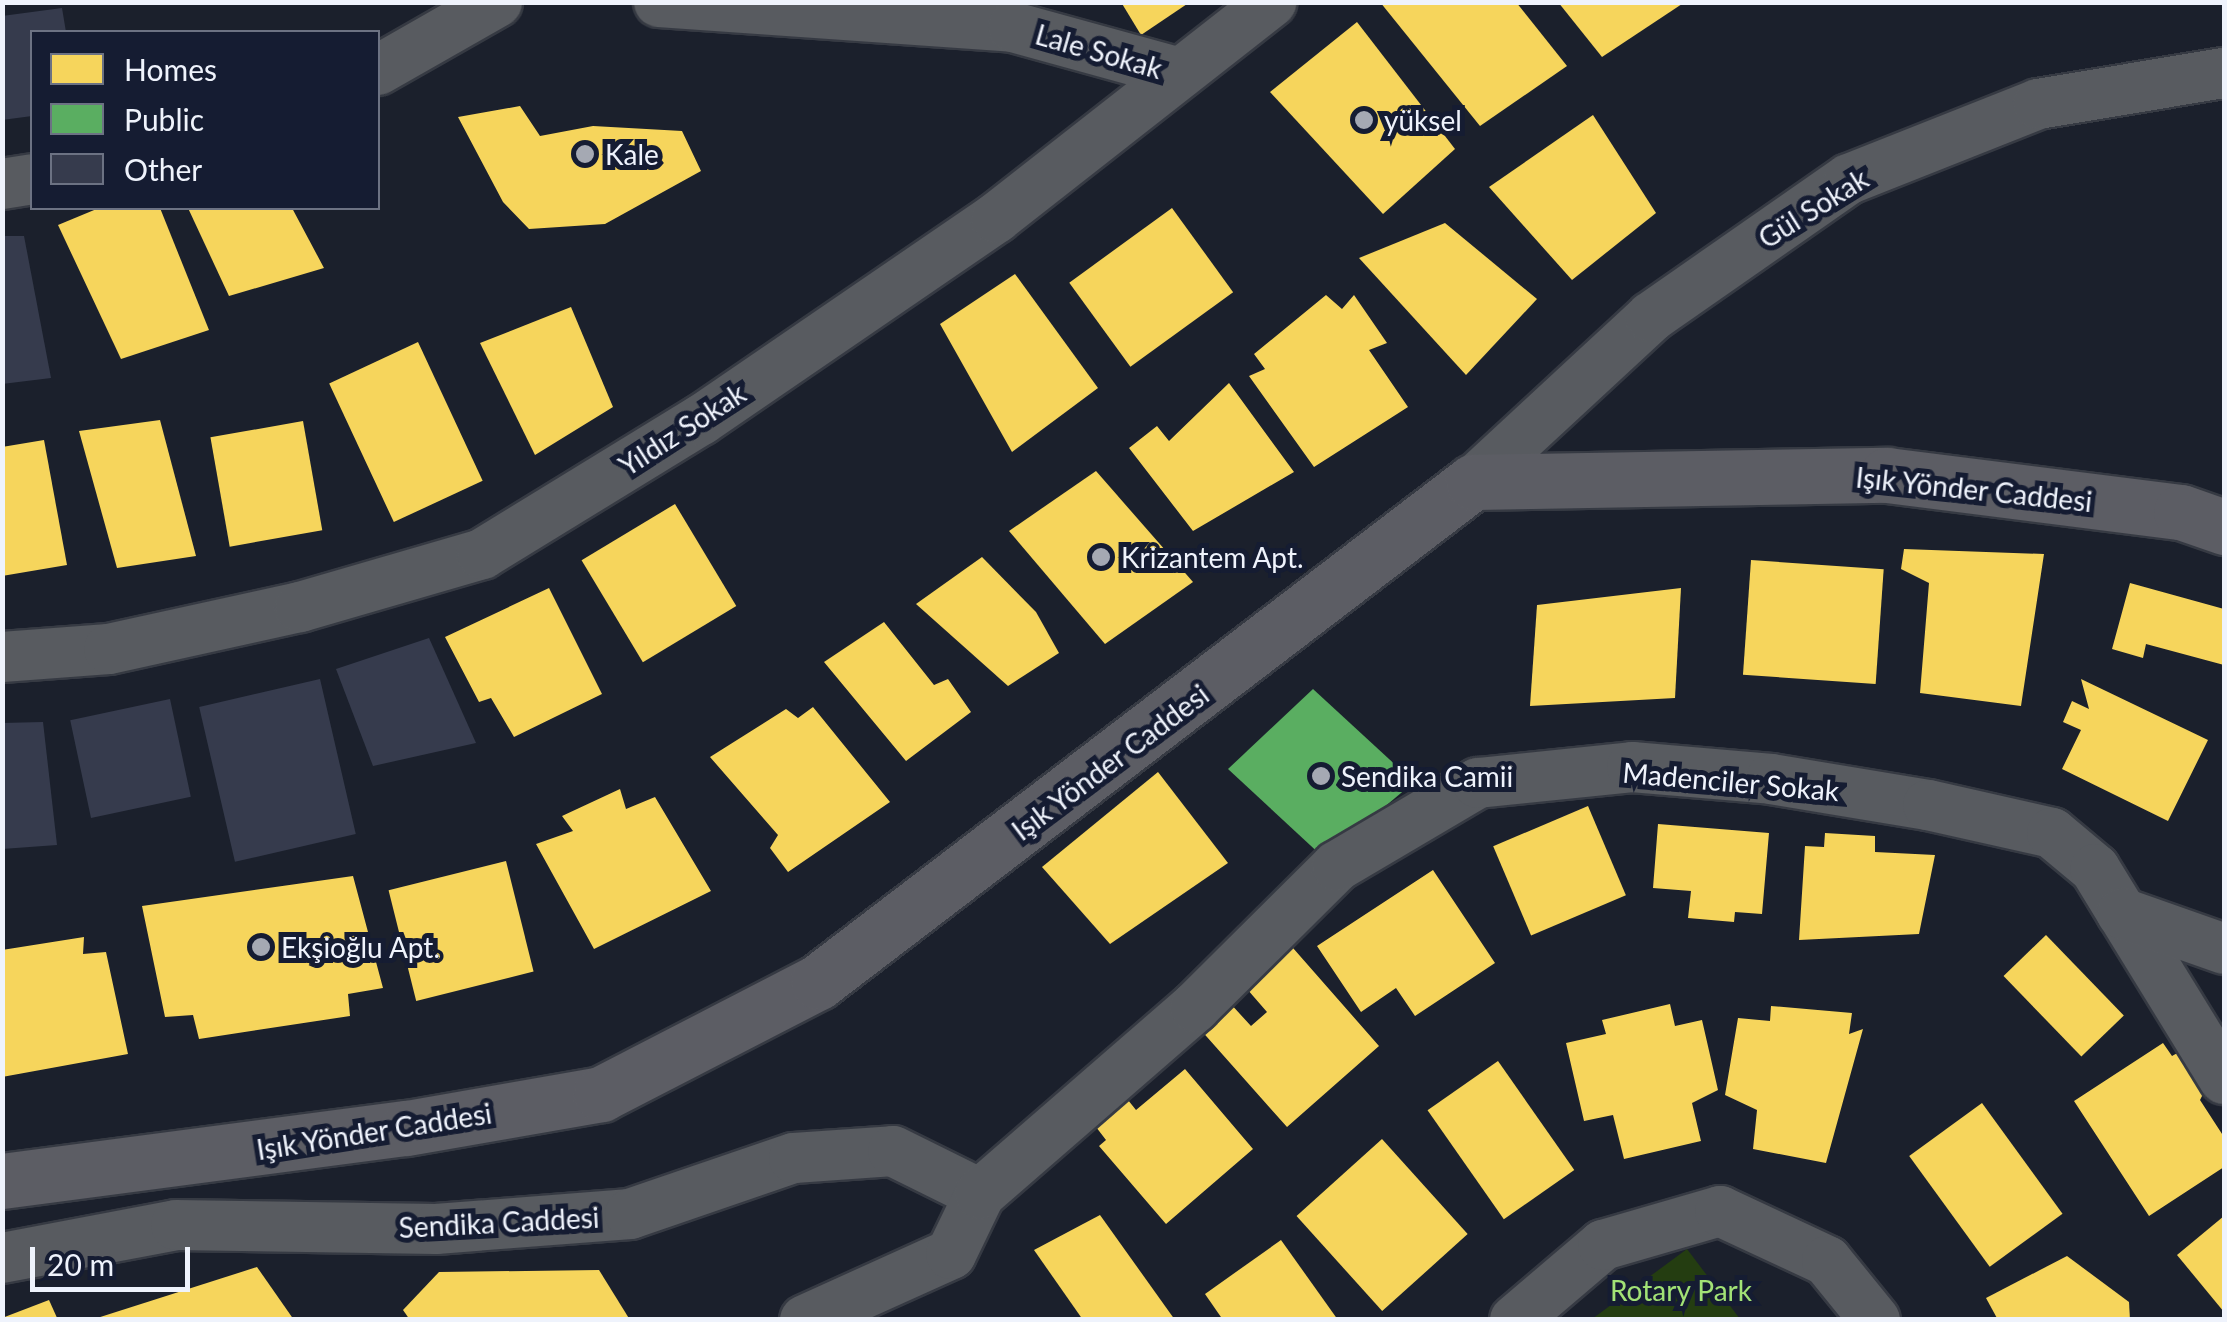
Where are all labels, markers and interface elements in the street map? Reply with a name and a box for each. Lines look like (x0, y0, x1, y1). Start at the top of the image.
street label: Lale Sokak (1032, 17, 1166, 85)
legend (30, 30, 380, 210)
text: Homes (124, 51, 217, 87)
text: Public (124, 101, 204, 137)
place label: yüksel (1384, 103, 1462, 137)
marker: yüksel (1353, 109, 1375, 131)
place label: Kale (605, 137, 659, 171)
marker: Kale (574, 143, 596, 165)
text: Other (124, 151, 202, 187)
street label: Gül Sokak (1752, 161, 1874, 255)
street label: Yıldız Sokak (612, 376, 752, 482)
street label: Işık Yönder Caddesi (1853, 460, 2095, 518)
place label: Krizantem Apt. (1121, 540, 1304, 574)
marker: Krizantem Apt. (1090, 546, 1112, 568)
street label: Işık Yönder Caddesi (1004, 677, 1216, 847)
street label: Madenciler Sokak (1621, 755, 1841, 807)
place label: Sendika Camii (1341, 759, 1513, 793)
marker: Sendika Camii (1310, 765, 1332, 787)
place label: Ekşioğlu Apt. (281, 930, 441, 964)
marker: Ekşioğlu Apt. (250, 936, 272, 958)
street label: Işık Yönder Caddesi (253, 1096, 495, 1166)
street label: Sendika Caddesi (398, 1200, 600, 1244)
scale bar (35, 1227, 195, 1289)
text: 20 m (47, 1246, 114, 1282)
park label: Rotary Park (1610, 1273, 1752, 1307)

